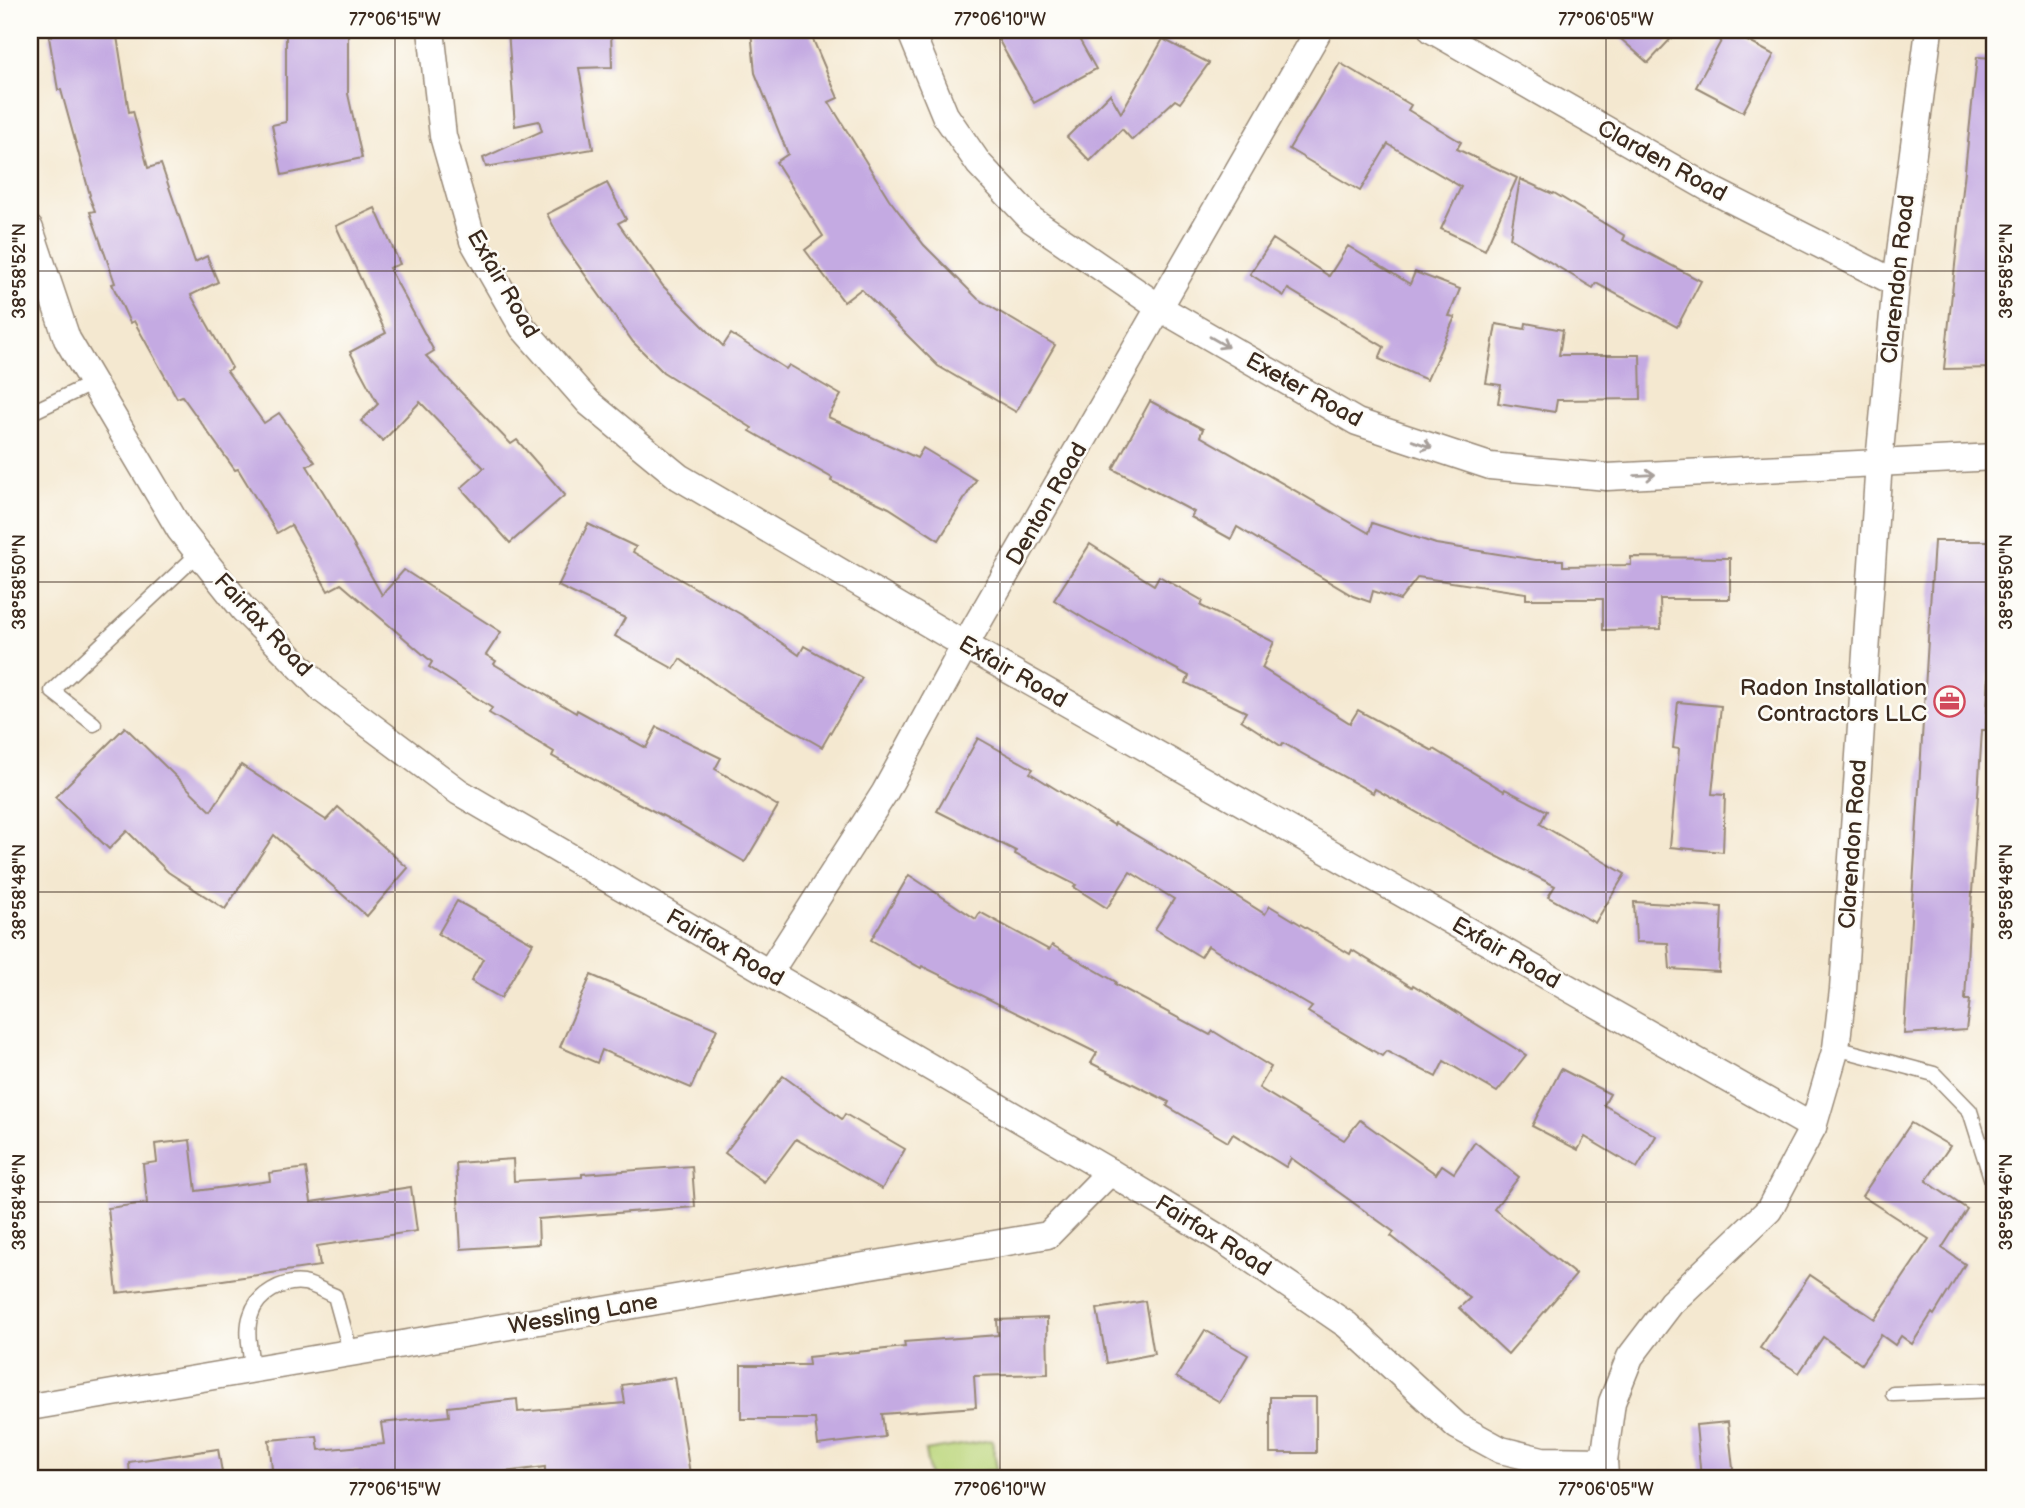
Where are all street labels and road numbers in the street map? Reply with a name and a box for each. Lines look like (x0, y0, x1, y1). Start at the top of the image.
street label: Clarden Road (1592, 114, 1732, 208)
street label: Clarendon Road (1875, 193, 1921, 365)
street label: Exfair Road (461, 225, 545, 343)
street label: Exeter Road (1241, 346, 1367, 434)
street label: Denton Road (1001, 438, 1093, 570)
street label: Fairfax Road (208, 567, 318, 683)
street label: Exfair Road (954, 630, 1072, 714)
street label: Clarendon Road (1833, 758, 1873, 930)
street label: Fairfax Road (661, 903, 789, 993)
street label: Exfair Road (1447, 911, 1565, 995)
street label: Fairfax Road (1150, 1189, 1276, 1283)
street label: Wessling Lane (506, 1287, 660, 1341)

